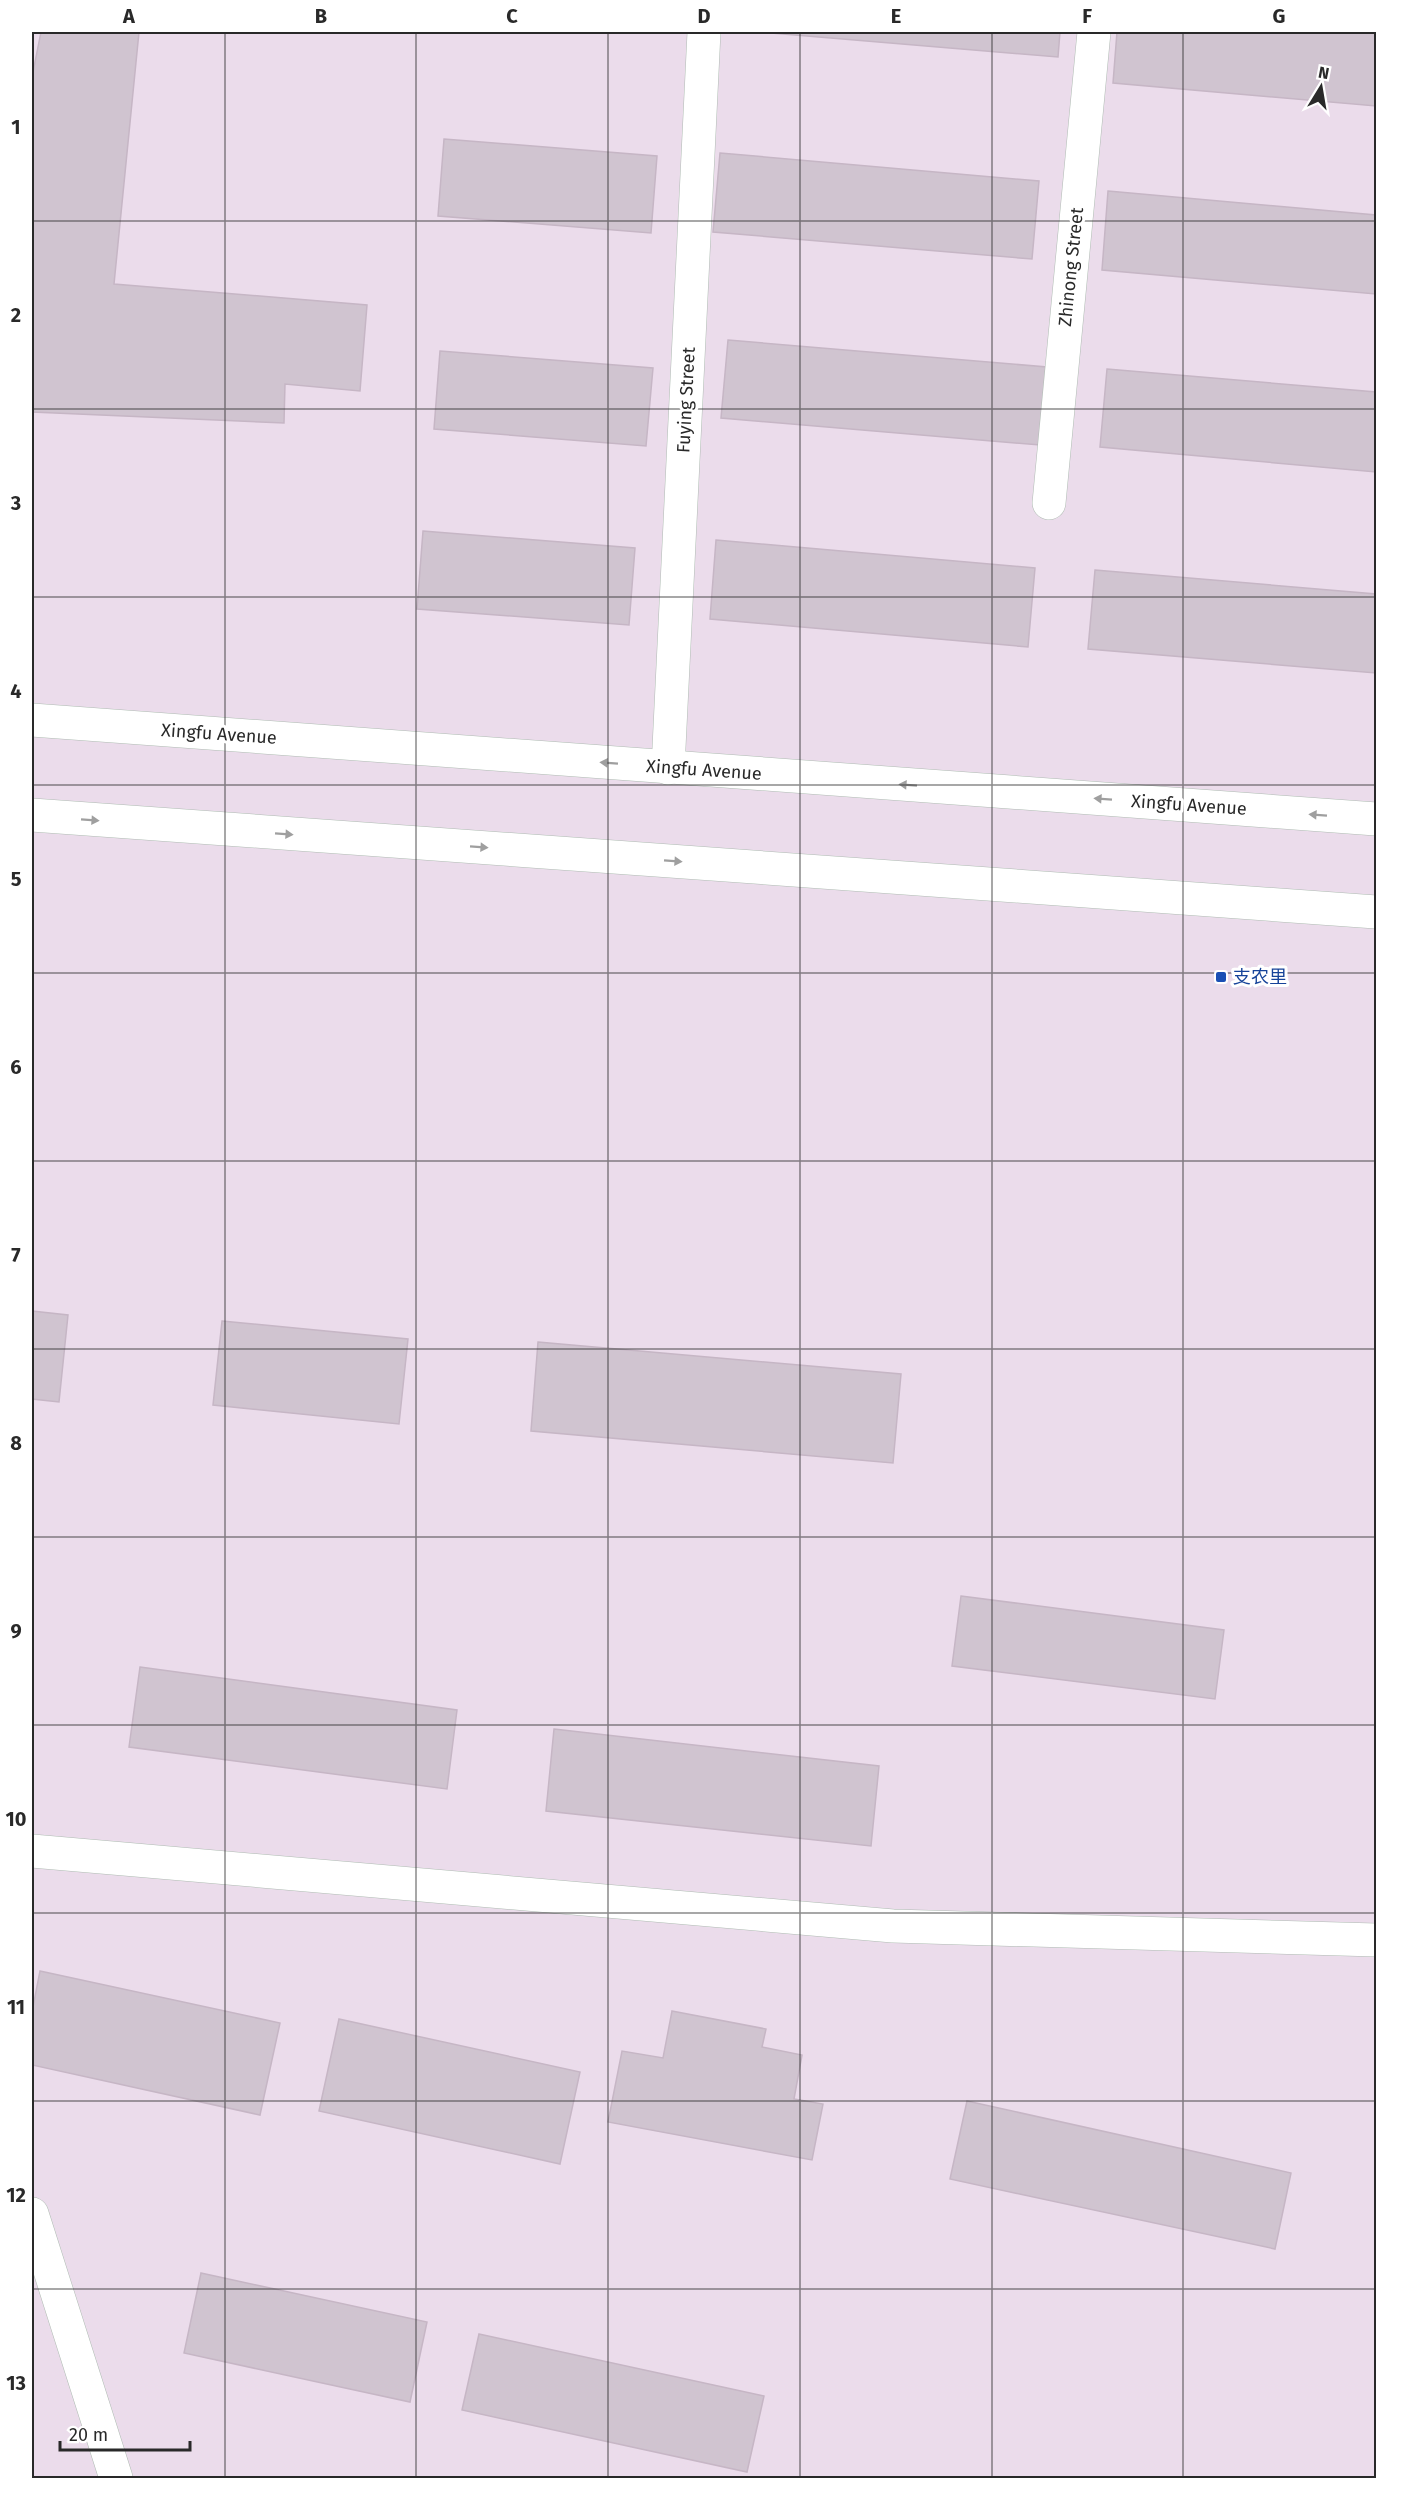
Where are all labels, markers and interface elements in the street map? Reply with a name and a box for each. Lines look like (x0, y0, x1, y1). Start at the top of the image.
text: A (122, 4, 136, 28)
text: B (315, 4, 327, 28)
text: C (506, 4, 518, 28)
text: D (697, 4, 711, 28)
text: E (891, 4, 901, 28)
text: F (1082, 4, 1092, 28)
text: G (1273, 4, 1285, 28)
north arrow (1291, 57, 1351, 117)
text: N (1317, 62, 1331, 83)
text: 1 (11, 115, 21, 139)
street label: Zhinong Street (1054, 206, 1088, 328)
text: 2 (11, 303, 21, 327)
street label: Fuying Street (672, 346, 700, 454)
text: 3 (10, 491, 21, 515)
text: 4 (10, 679, 22, 703)
street label: Xingfu Avenue (161, 719, 277, 749)
street label: Xingfu Avenue (646, 755, 762, 785)
one-way arrow (599, 758, 618, 768)
one-way arrow (899, 780, 918, 790)
street label: Xingfu Avenue (1131, 790, 1247, 820)
one-way arrow (1093, 794, 1112, 804)
one-way arrow (1309, 810, 1328, 820)
one-way arrow (80, 815, 99, 824)
one-way arrow (275, 829, 294, 838)
one-way arrow (469, 843, 488, 852)
one-way arrow (664, 857, 683, 866)
text: 5 (11, 867, 22, 891)
place label: 支农里 (1233, 966, 1287, 988)
marker: 支农里 (1214, 970, 1228, 984)
text: 6 (10, 1055, 22, 1079)
text: 7 (11, 1243, 21, 1267)
text: 8 (10, 1431, 22, 1455)
text: 9 (10, 1619, 22, 1643)
text: 10 (6, 1807, 26, 1831)
text: 11 (7, 1995, 25, 2019)
text: 12 (6, 2183, 26, 2207)
text: 13 (6, 2371, 26, 2395)
scale bar (60, 2414, 190, 2452)
text: 20 m (69, 2424, 108, 2446)

